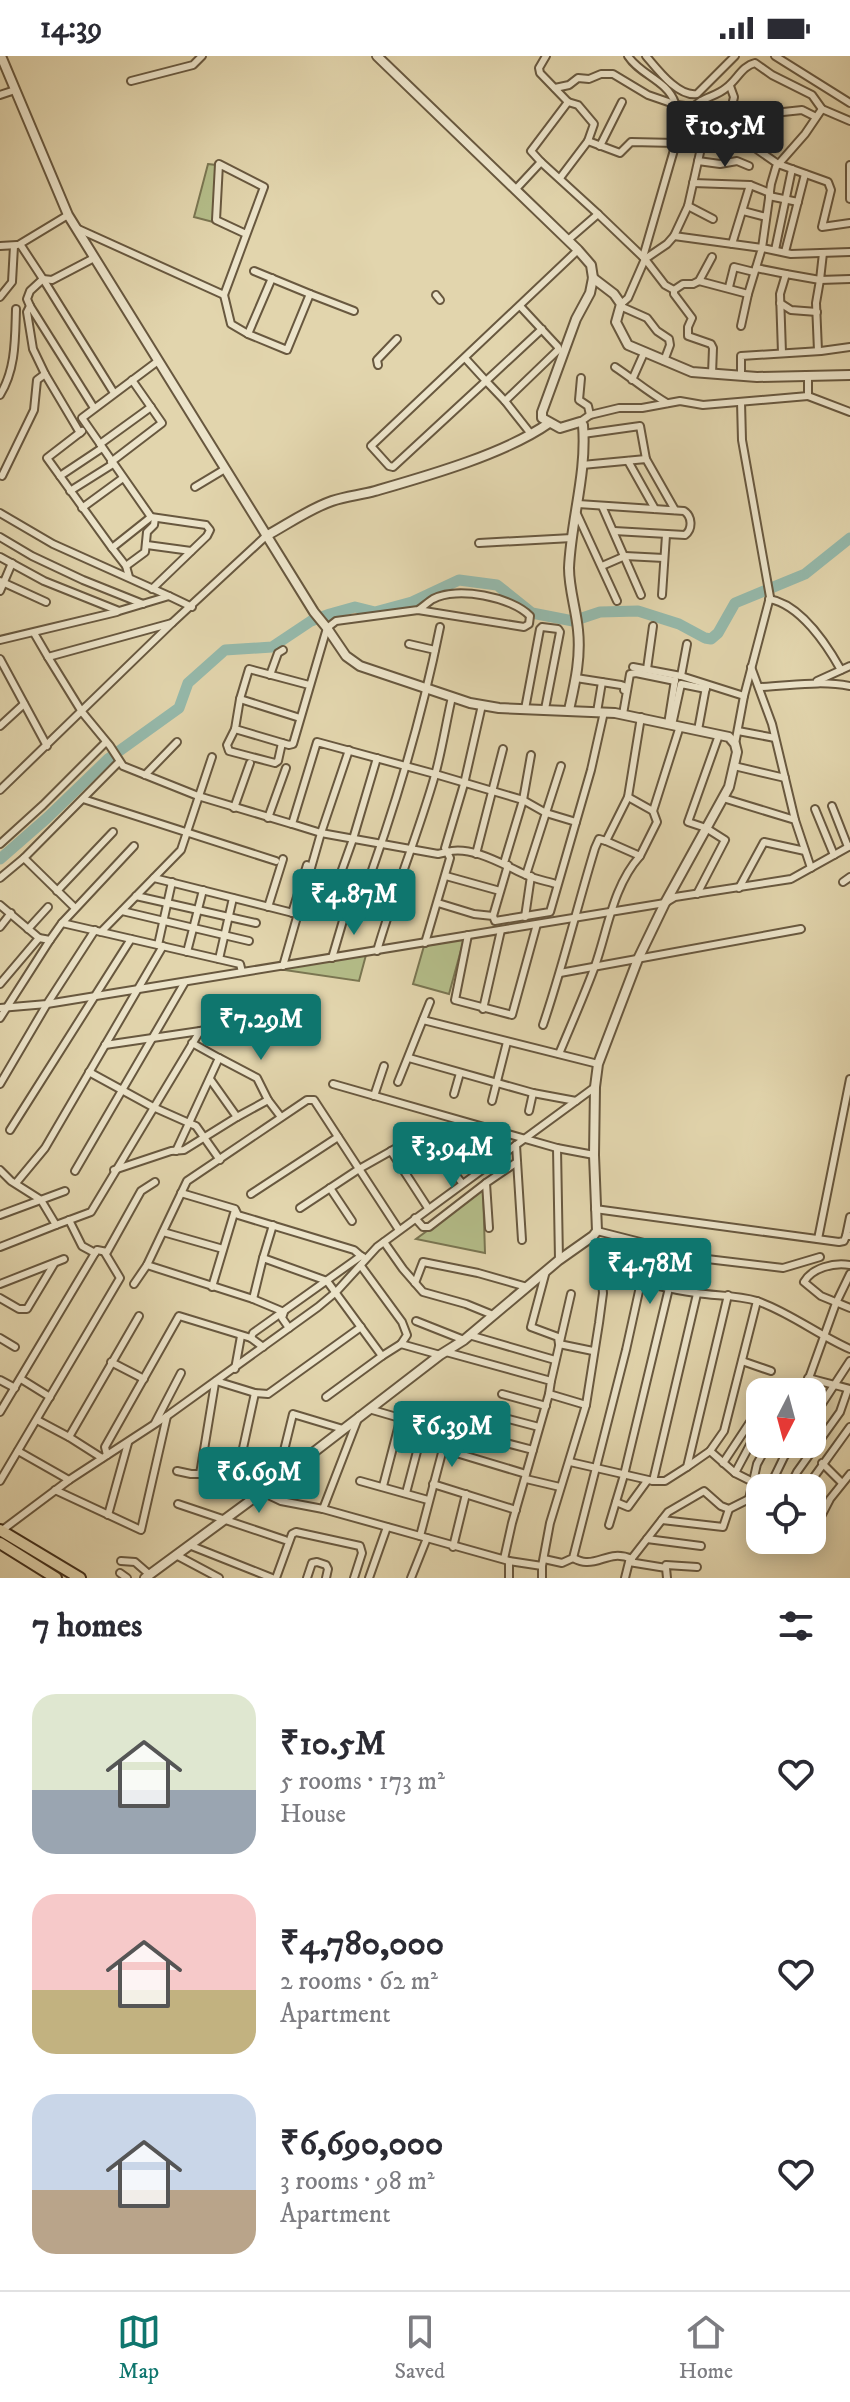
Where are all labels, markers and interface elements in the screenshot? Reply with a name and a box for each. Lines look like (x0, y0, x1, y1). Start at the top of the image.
text: 14:39 (40, 10, 102, 47)
pin: ₹10.5M (660, 101, 790, 169)
text: ₹10.5M (685, 110, 765, 143)
pin: ₹4.87M (289, 869, 419, 937)
text: ₹4.87M (310, 878, 398, 911)
pin: ₹7.29M (196, 994, 326, 1062)
text: ₹7.29M (219, 1003, 303, 1036)
pin: ₹3.94M (387, 1122, 517, 1190)
text: ₹3.94M (411, 1131, 493, 1164)
pin: ₹4.78M (585, 1238, 715, 1306)
text: ₹4.78M (607, 1247, 693, 1280)
north arrow (746, 1378, 826, 1458)
map controls (746, 1378, 826, 1554)
pin: ₹6.39M (387, 1401, 517, 1469)
text: ₹6.39M (411, 1410, 493, 1443)
pin: ₹6.69M (194, 1447, 324, 1515)
text: ₹6.69M (217, 1456, 301, 1489)
button: locate (746, 1474, 826, 1554)
icon: filters (774, 1604, 818, 1648)
text: 7 homes (32, 1605, 142, 1647)
text: ₹10.5M (280, 1723, 386, 1765)
icon: home (96, 1726, 192, 1822)
icon: heart (774, 1752, 818, 1796)
text: 5 rooms · 173 m² (280, 1765, 445, 1798)
text: House (280, 1798, 346, 1831)
text: ₹4,780,000 (280, 1923, 444, 1965)
icon: home (96, 1926, 192, 2022)
icon: heart (774, 1952, 818, 1996)
text: 2 rooms · 62 m² (280, 1965, 438, 1998)
text: Apartment (280, 1998, 391, 2031)
text: ₹6,690,000 (280, 2123, 443, 2165)
icon: home (96, 2126, 192, 2222)
icon: heart (774, 2152, 818, 2196)
text: 3 rooms · 98 m² (280, 2165, 435, 2198)
text: Apartment (280, 2198, 391, 2231)
tab: Map (117, 2310, 161, 2385)
tab: Saved (395, 2310, 445, 2385)
tab: Home (679, 2310, 733, 2385)

